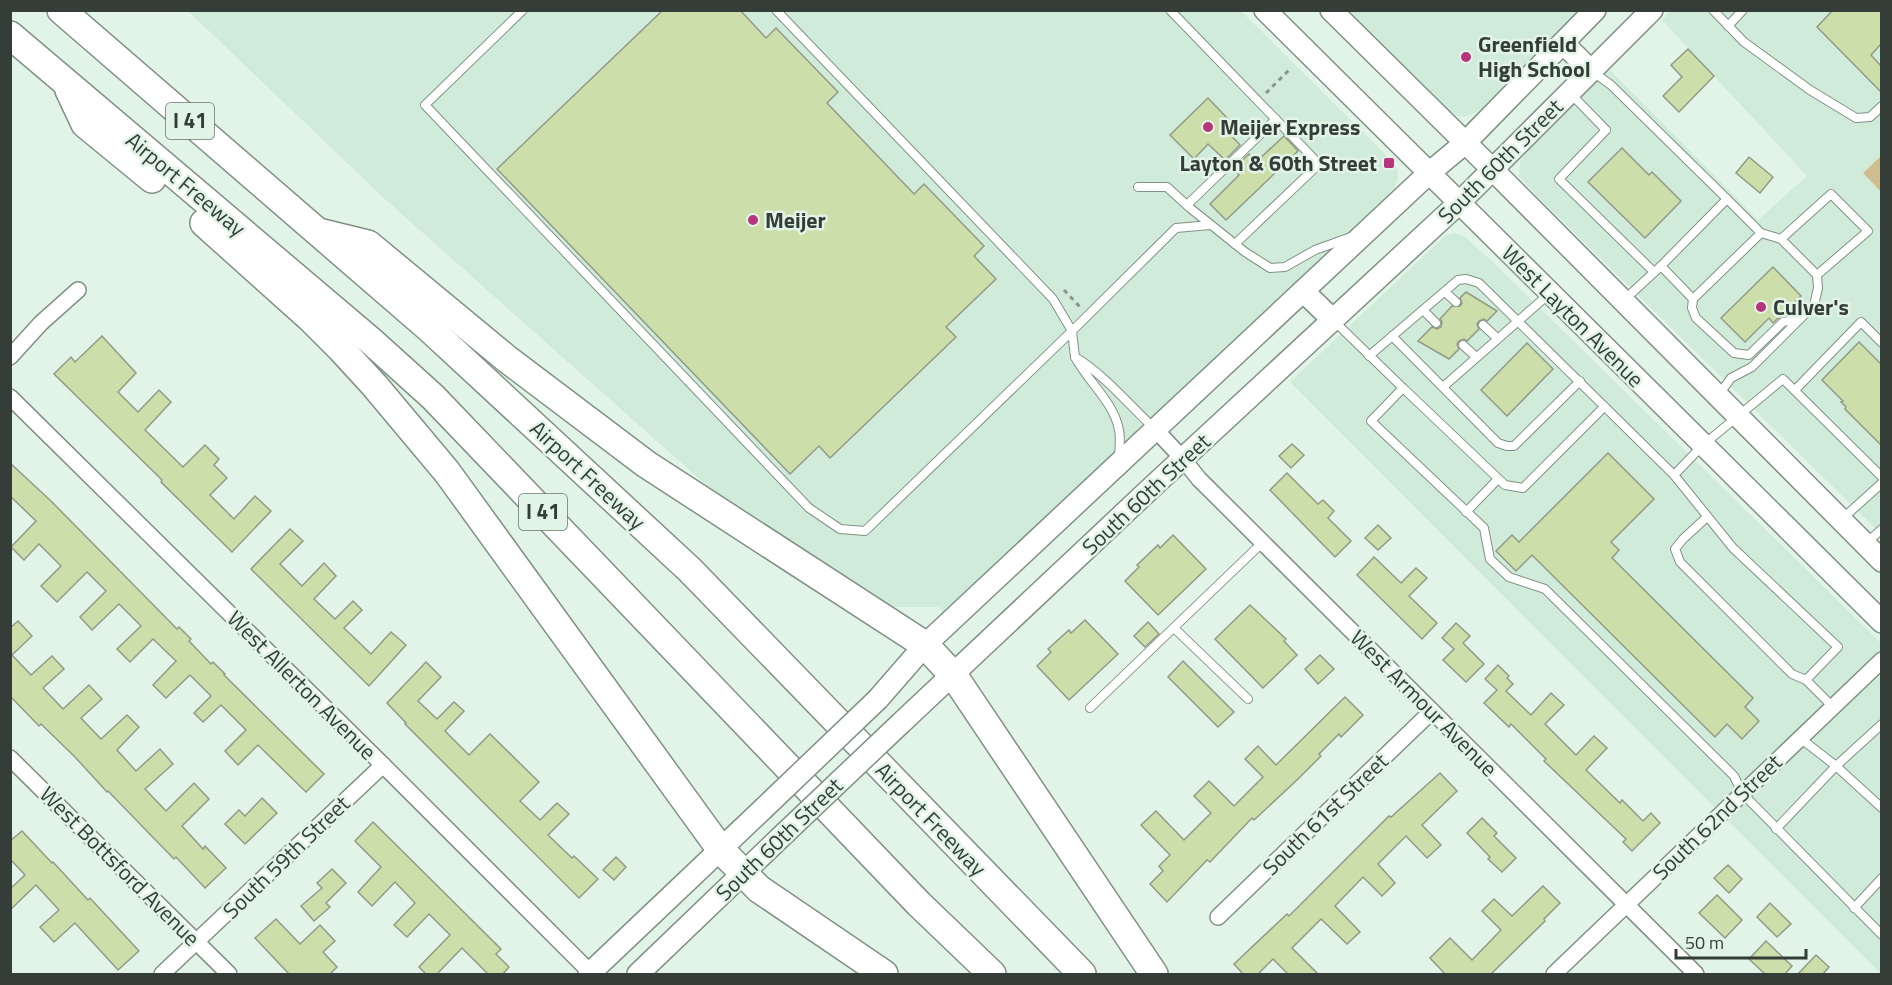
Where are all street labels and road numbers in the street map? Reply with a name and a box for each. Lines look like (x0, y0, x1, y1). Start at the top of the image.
street label: South 60th Street (1430, 90, 1571, 231)
road number: I 41 (166, 103, 214, 139)
street label: Airport Freeway (118, 123, 254, 245)
street label: West Layton Avenue (1494, 237, 1652, 395)
street label: Airport Freeway (522, 412, 654, 538)
street label: South 60th Street (1074, 425, 1218, 563)
road number: I 41 (519, 494, 567, 530)
street label: West Allerton Avenue (219, 602, 385, 768)
street label: West Armour Avenue (1342, 621, 1506, 785)
street label: South 61st Street (1254, 745, 1396, 883)
street label: South 62nd Street (1644, 746, 1790, 888)
street label: Airport Freeway (867, 754, 995, 884)
street label: South 60th Street (708, 769, 850, 909)
street label: West Bottsford Avenue (32, 778, 208, 954)
street label: South 59th Street (215, 787, 357, 927)

